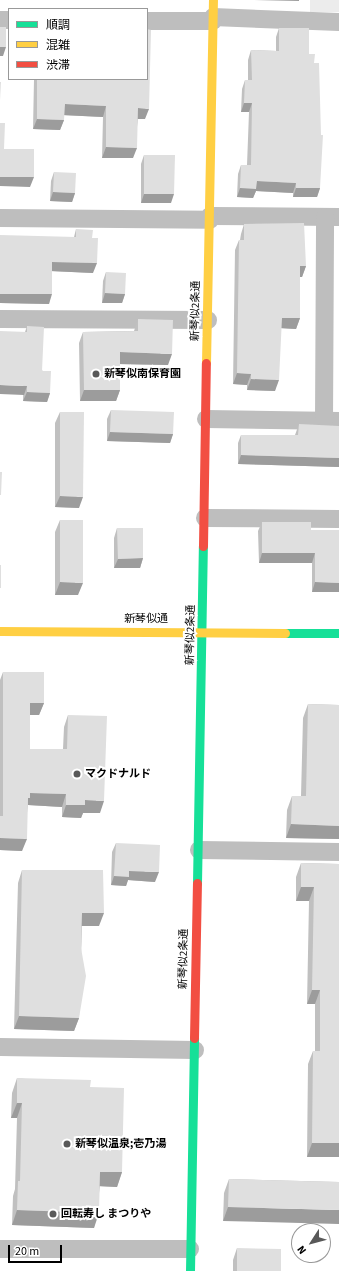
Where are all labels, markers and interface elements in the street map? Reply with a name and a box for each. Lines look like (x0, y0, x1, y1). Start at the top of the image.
legend (8, 8, 148, 80)
text: 順調 (46, 17, 70, 34)
text: 混雑 (46, 37, 70, 54)
text: 渋滞 (46, 57, 70, 74)
street label: 新琴似2条通 (189, 281, 203, 341)
place label: 新琴似南保育園 (104, 367, 181, 381)
marker: 新琴似南保育園 (91, 369, 101, 379)
street label: 新琴似2条通 (184, 605, 198, 665)
street label: 新琴似通 (124, 612, 168, 626)
place label: マクドナルド (85, 767, 151, 781)
marker: マクドナルド (72, 769, 82, 779)
street label: 新琴似2条通 (177, 929, 191, 989)
place label: 新琴似温泉;壱乃湯 (75, 1137, 166, 1151)
marker: 新琴似温泉;壱乃湯 (62, 1139, 72, 1149)
place label: 回転寿し まつりや (61, 1207, 151, 1221)
marker: 回転寿し まつりや (48, 1209, 58, 1219)
north arrow (291, 1223, 331, 1263)
scale bar (10, 1237, 64, 1263)
text: N (293, 1242, 310, 1257)
text: 20 m (15, 1243, 39, 1260)

